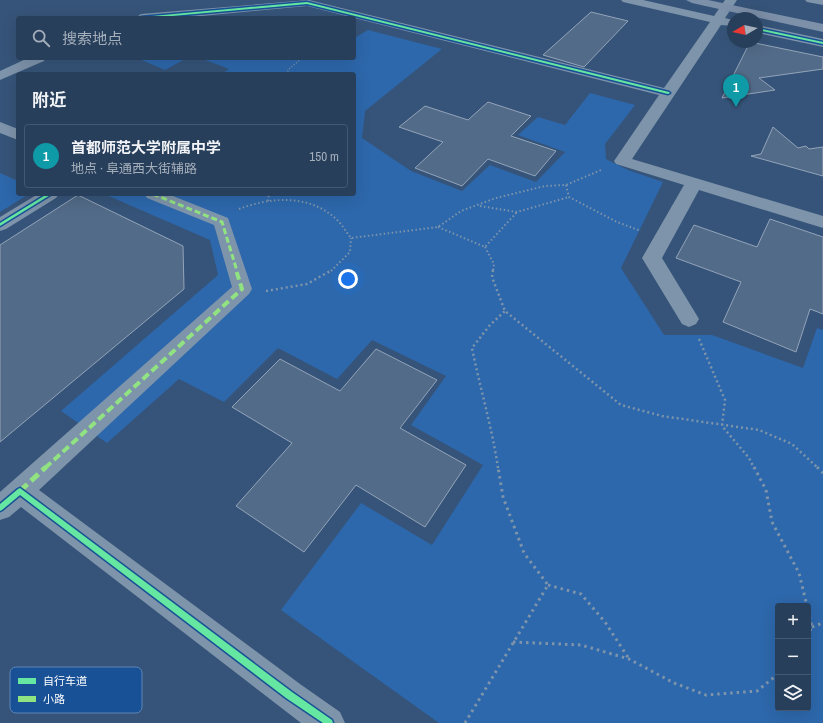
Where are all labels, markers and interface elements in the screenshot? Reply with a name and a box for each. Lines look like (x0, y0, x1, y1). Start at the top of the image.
north arrow (727, 12, 763, 48)
search box (16, 16, 356, 60)
icon: search (30, 27, 52, 49)
text: 搜索地点 (62, 28, 122, 49)
pin: 1 (723, 74, 749, 107)
text: 附近 (32, 88, 66, 111)
text: 首都师范大学附属中学 (71, 137, 221, 158)
text: 1 (43, 148, 49, 165)
text: 150 m (309, 148, 339, 165)
text: 地点 · 阜通西大街辅路 (71, 160, 197, 177)
your location (338, 269, 358, 289)
map controls (775, 603, 811, 711)
button: + (775, 603, 811, 639)
button: − (775, 639, 811, 675)
legend (10, 667, 142, 713)
text: 自行车道 (43, 674, 87, 688)
button: layers (775, 675, 811, 711)
text: 小路 (43, 692, 65, 706)

